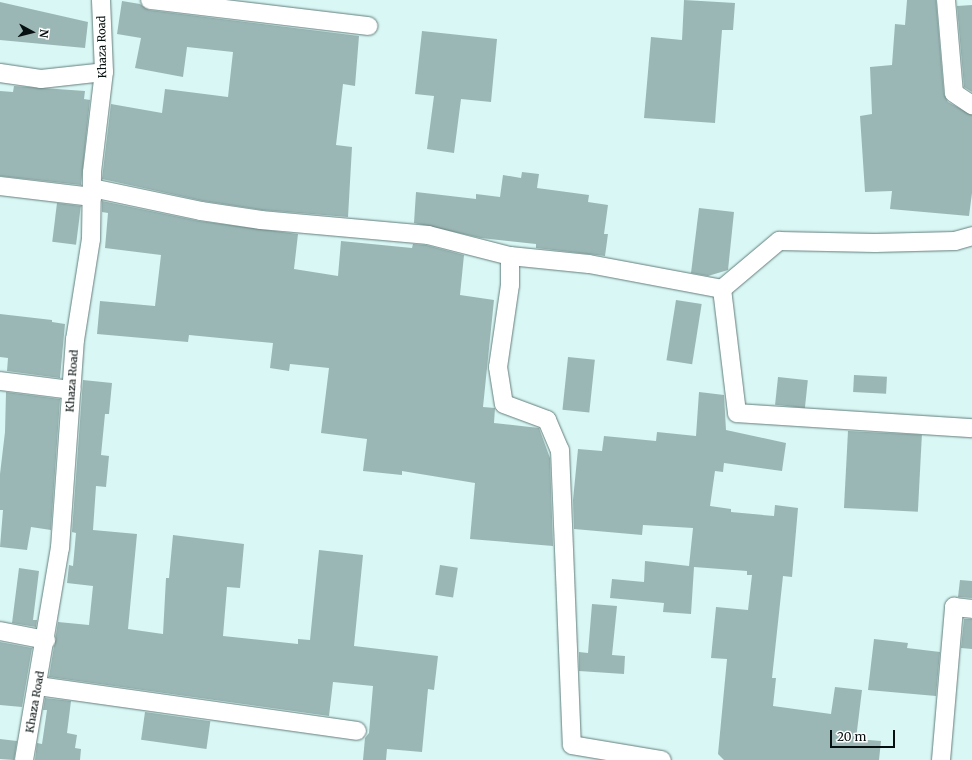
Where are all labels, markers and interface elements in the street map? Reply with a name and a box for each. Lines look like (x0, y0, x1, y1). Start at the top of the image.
north arrow (12, 12, 52, 52)
street label: Khaza Road (95, 16, 109, 78)
text: N (36, 28, 51, 39)
street label: Khaza Road (63, 349, 81, 413)
street label: Khaza Road (23, 670, 47, 734)
scale bar (832, 722, 897, 748)
text: 20 m (837, 729, 866, 744)

